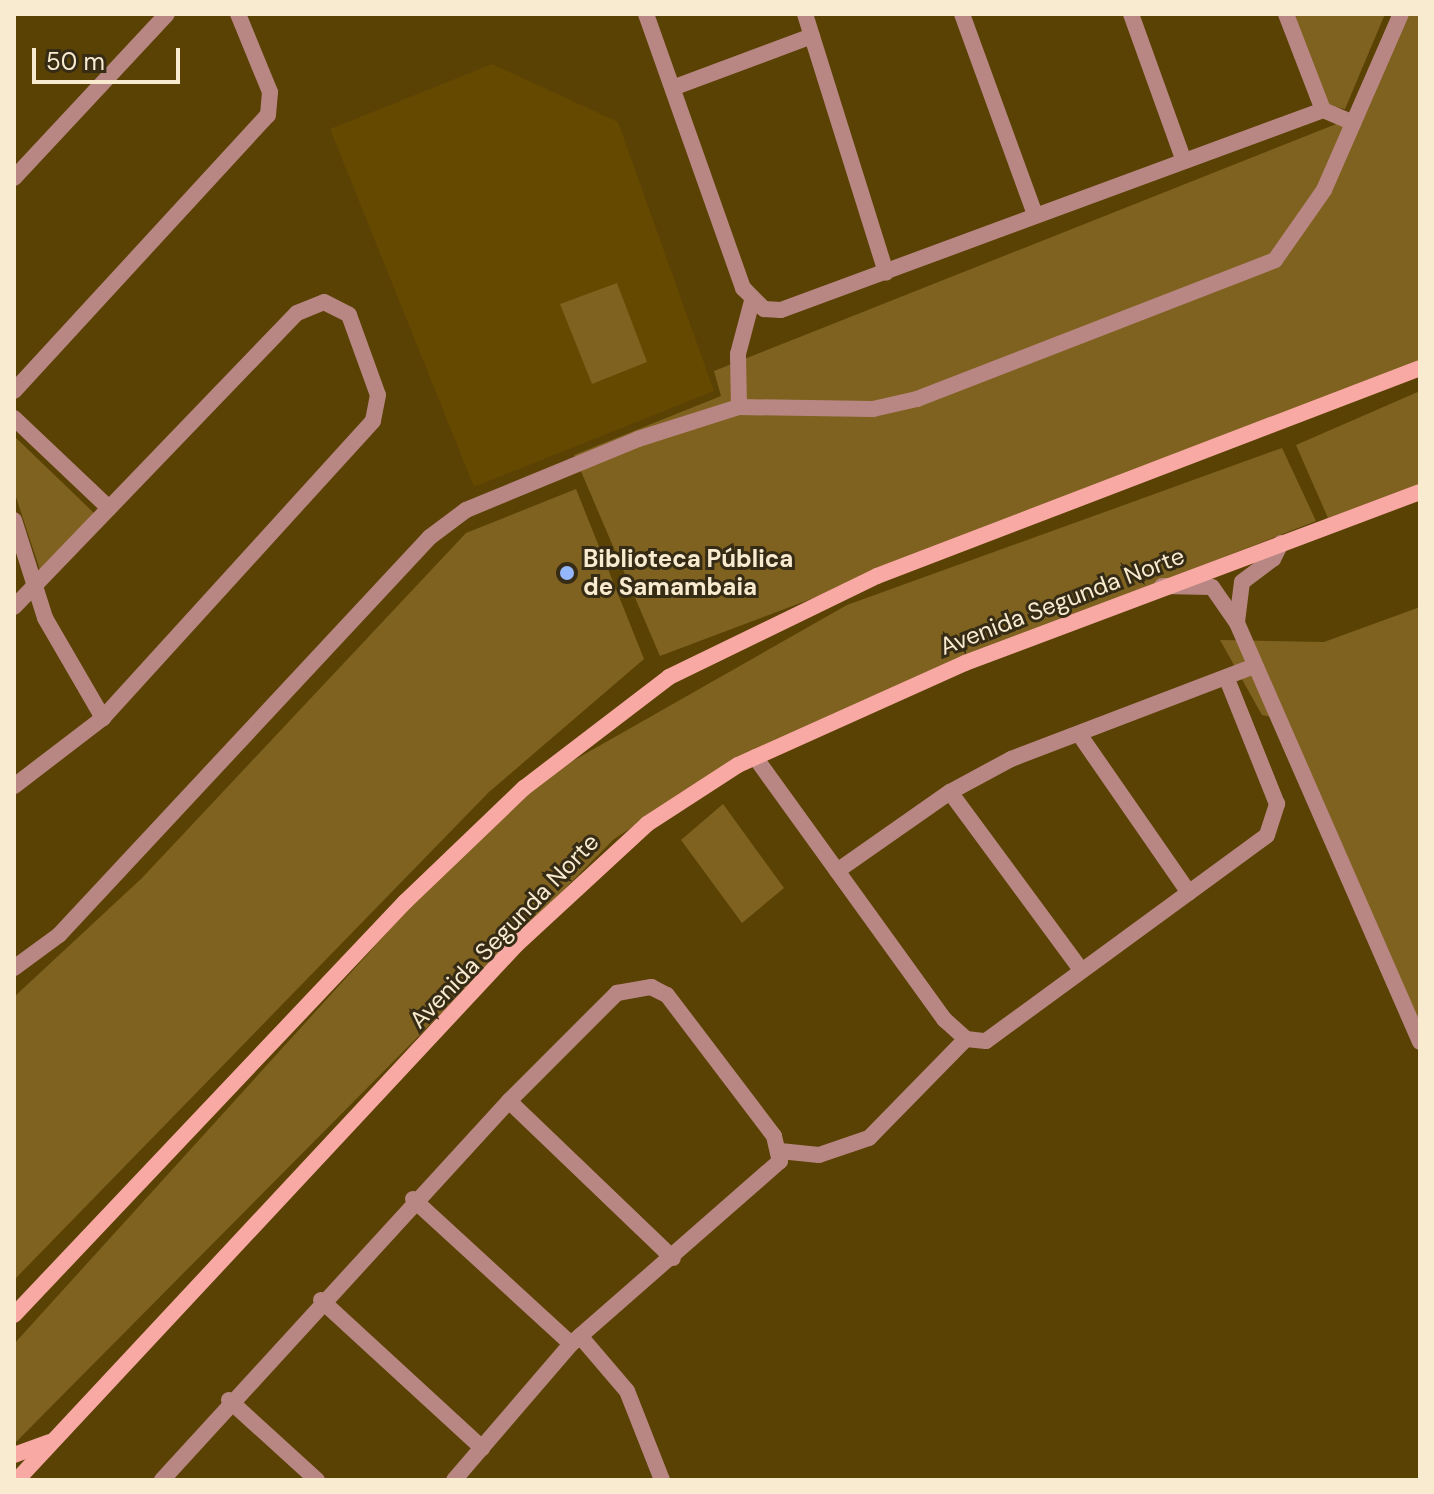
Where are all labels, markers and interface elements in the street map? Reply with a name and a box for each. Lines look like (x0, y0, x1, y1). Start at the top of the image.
scale bar (36, 32, 184, 82)
text: 50 m (46, 46, 105, 77)
street label: Avenida Segunda Norte (936, 541, 1188, 661)
place label: Biblioteca Pública de Samambaia (583, 545, 793, 601)
marker: Biblioteca Pública de Samambaia (558, 564, 576, 582)
street label: Avenida Segunda Norte (403, 828, 605, 1034)

